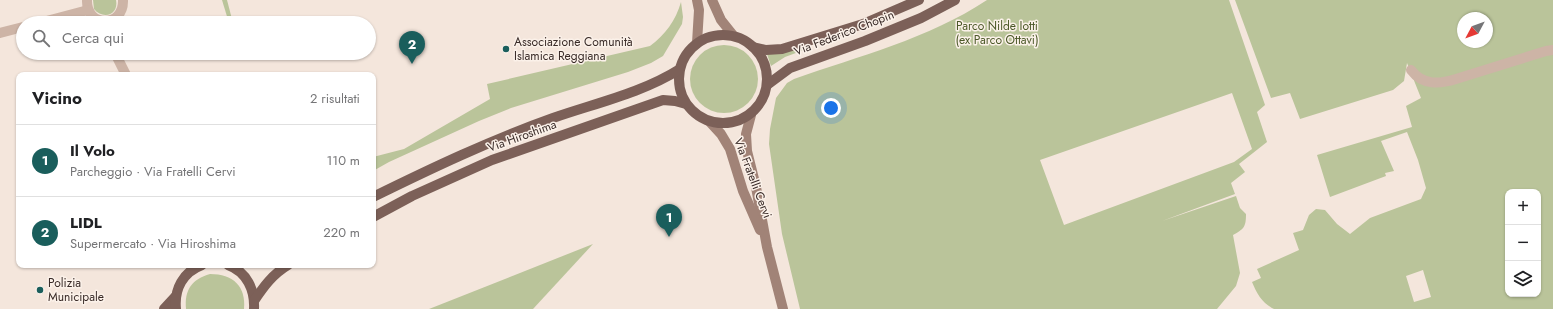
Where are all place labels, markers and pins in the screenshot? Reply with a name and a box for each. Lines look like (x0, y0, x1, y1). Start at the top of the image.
pin: 2 (399, 31, 425, 64)
place label: Associazione Comunità Islamica Reggiana (514, 33, 633, 65)
marker: Associazione Comunità Islamica Reggiana (501, 44, 511, 54)
pin: 1 (656, 204, 682, 237)
place label: Polizia Municipale (48, 274, 104, 306)
marker: Polizia Municipale (35, 285, 45, 295)

